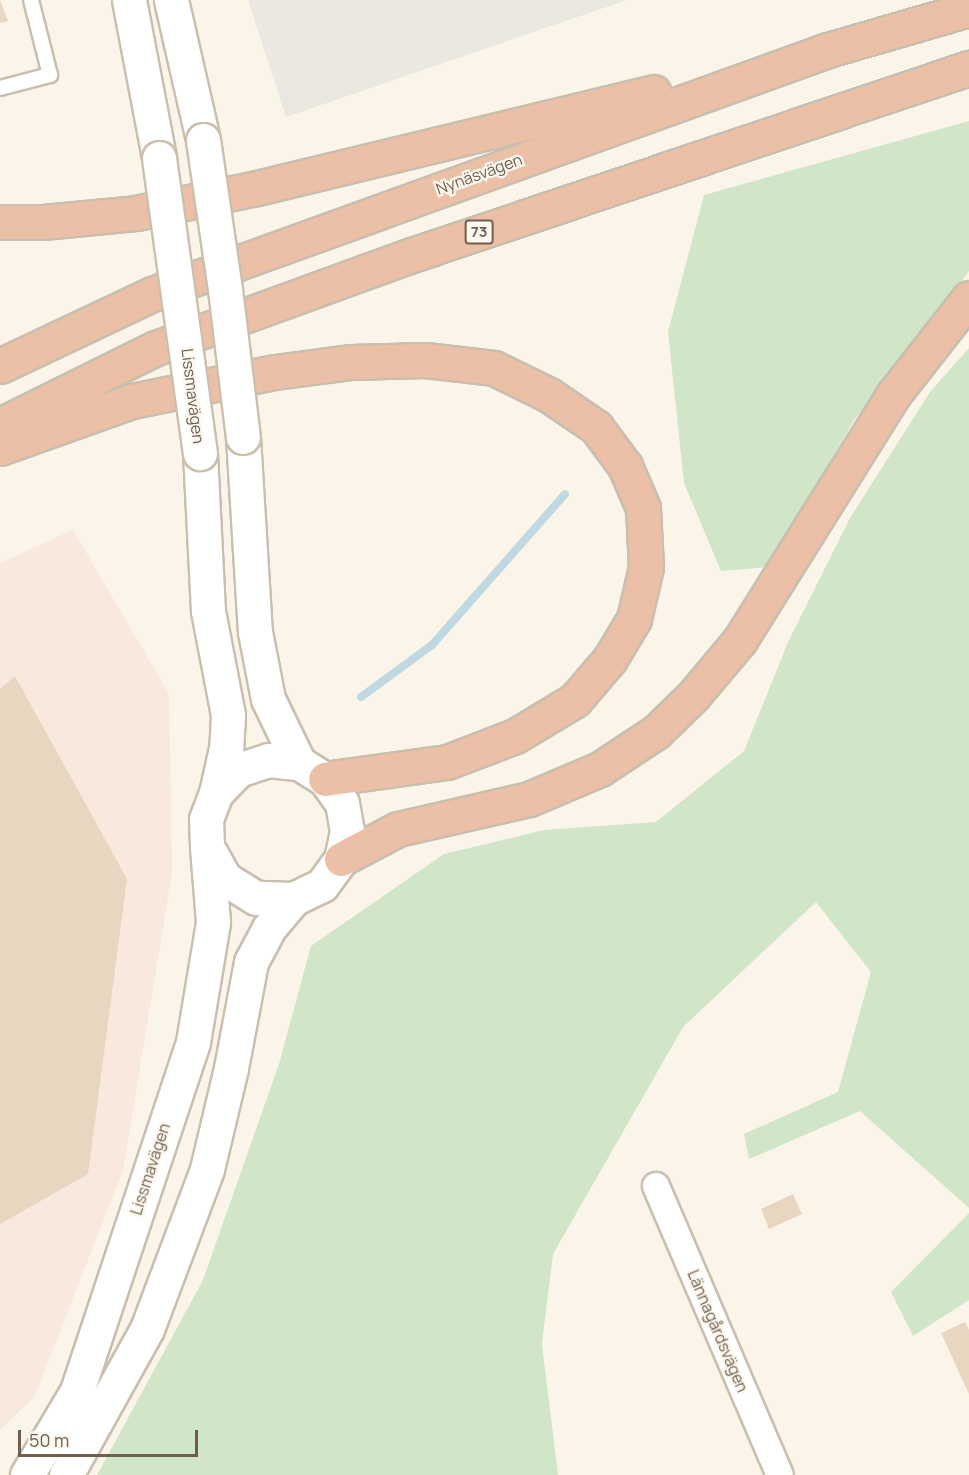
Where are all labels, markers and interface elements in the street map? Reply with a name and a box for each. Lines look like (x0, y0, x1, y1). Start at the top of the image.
street label: Nynäsvägen (433, 150, 525, 198)
road number: 73 (464, 220, 494, 244)
street label: Lissmavägen (178, 347, 208, 445)
street label: Lissmavägen (126, 1121, 174, 1217)
street label: Lännagårdsvägen (684, 1267, 752, 1395)
scale bar (21, 1418, 201, 1456)
text: 50 m (29, 1428, 69, 1452)

